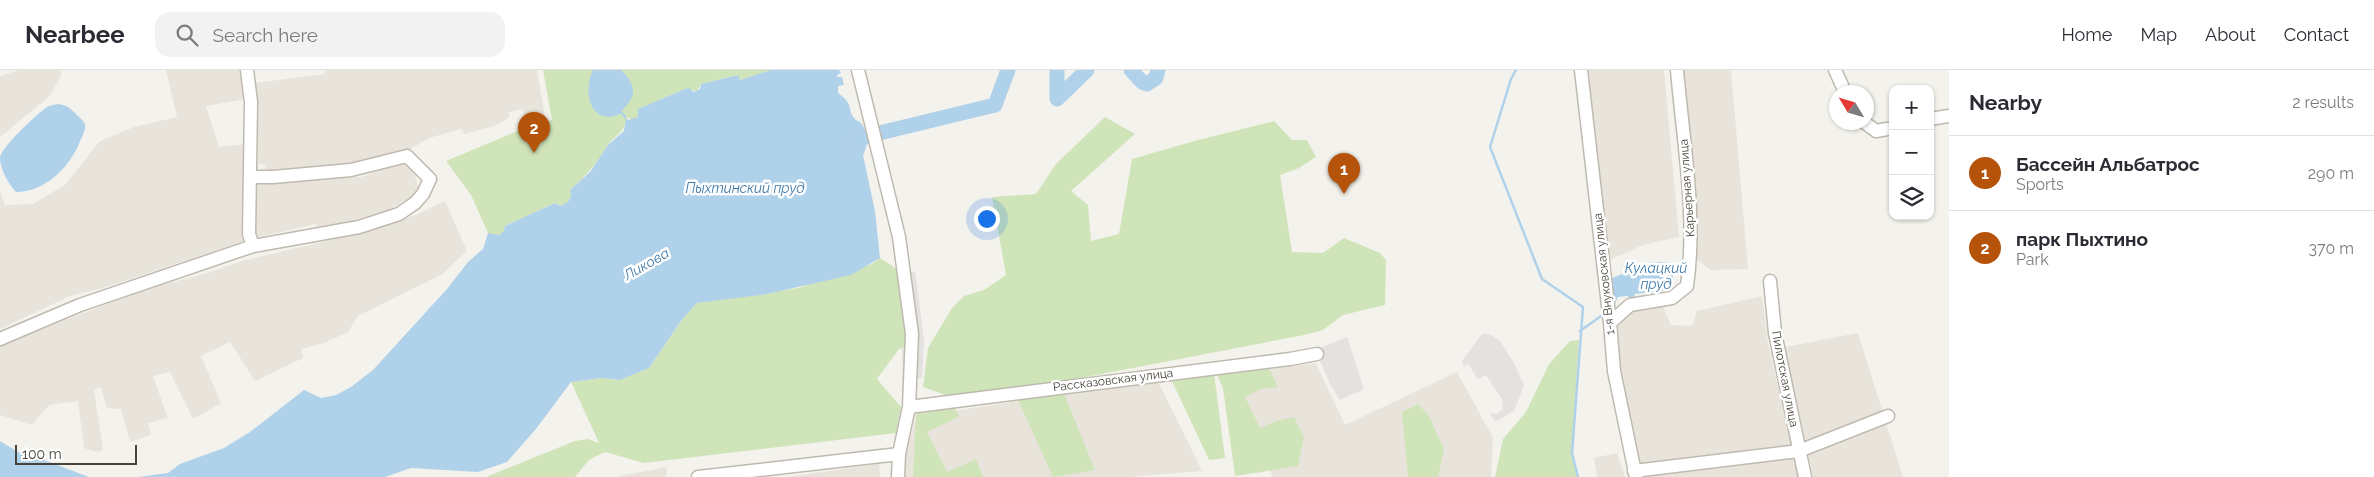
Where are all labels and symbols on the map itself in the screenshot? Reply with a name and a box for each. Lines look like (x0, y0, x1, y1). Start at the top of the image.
north arrow (1829, 85, 1874, 130)
pin: 2 (518, 112, 550, 153)
street label: Карьерная улица (1677, 138, 1697, 238)
pin: 1 (1328, 153, 1360, 194)
water label: Пыхтинский пруд (685, 180, 805, 196)
your location (974, 206, 1000, 232)
street label: 1-я Внуковская улица (1591, 212, 1617, 336)
water label: Ликова (620, 245, 672, 284)
water label: Кулацкий пруд (1625, 260, 1687, 292)
street label: Пилотская улица (1769, 330, 1801, 428)
street label: Рассказовская улица (1052, 366, 1174, 394)
scale bar (15, 442, 138, 465)

